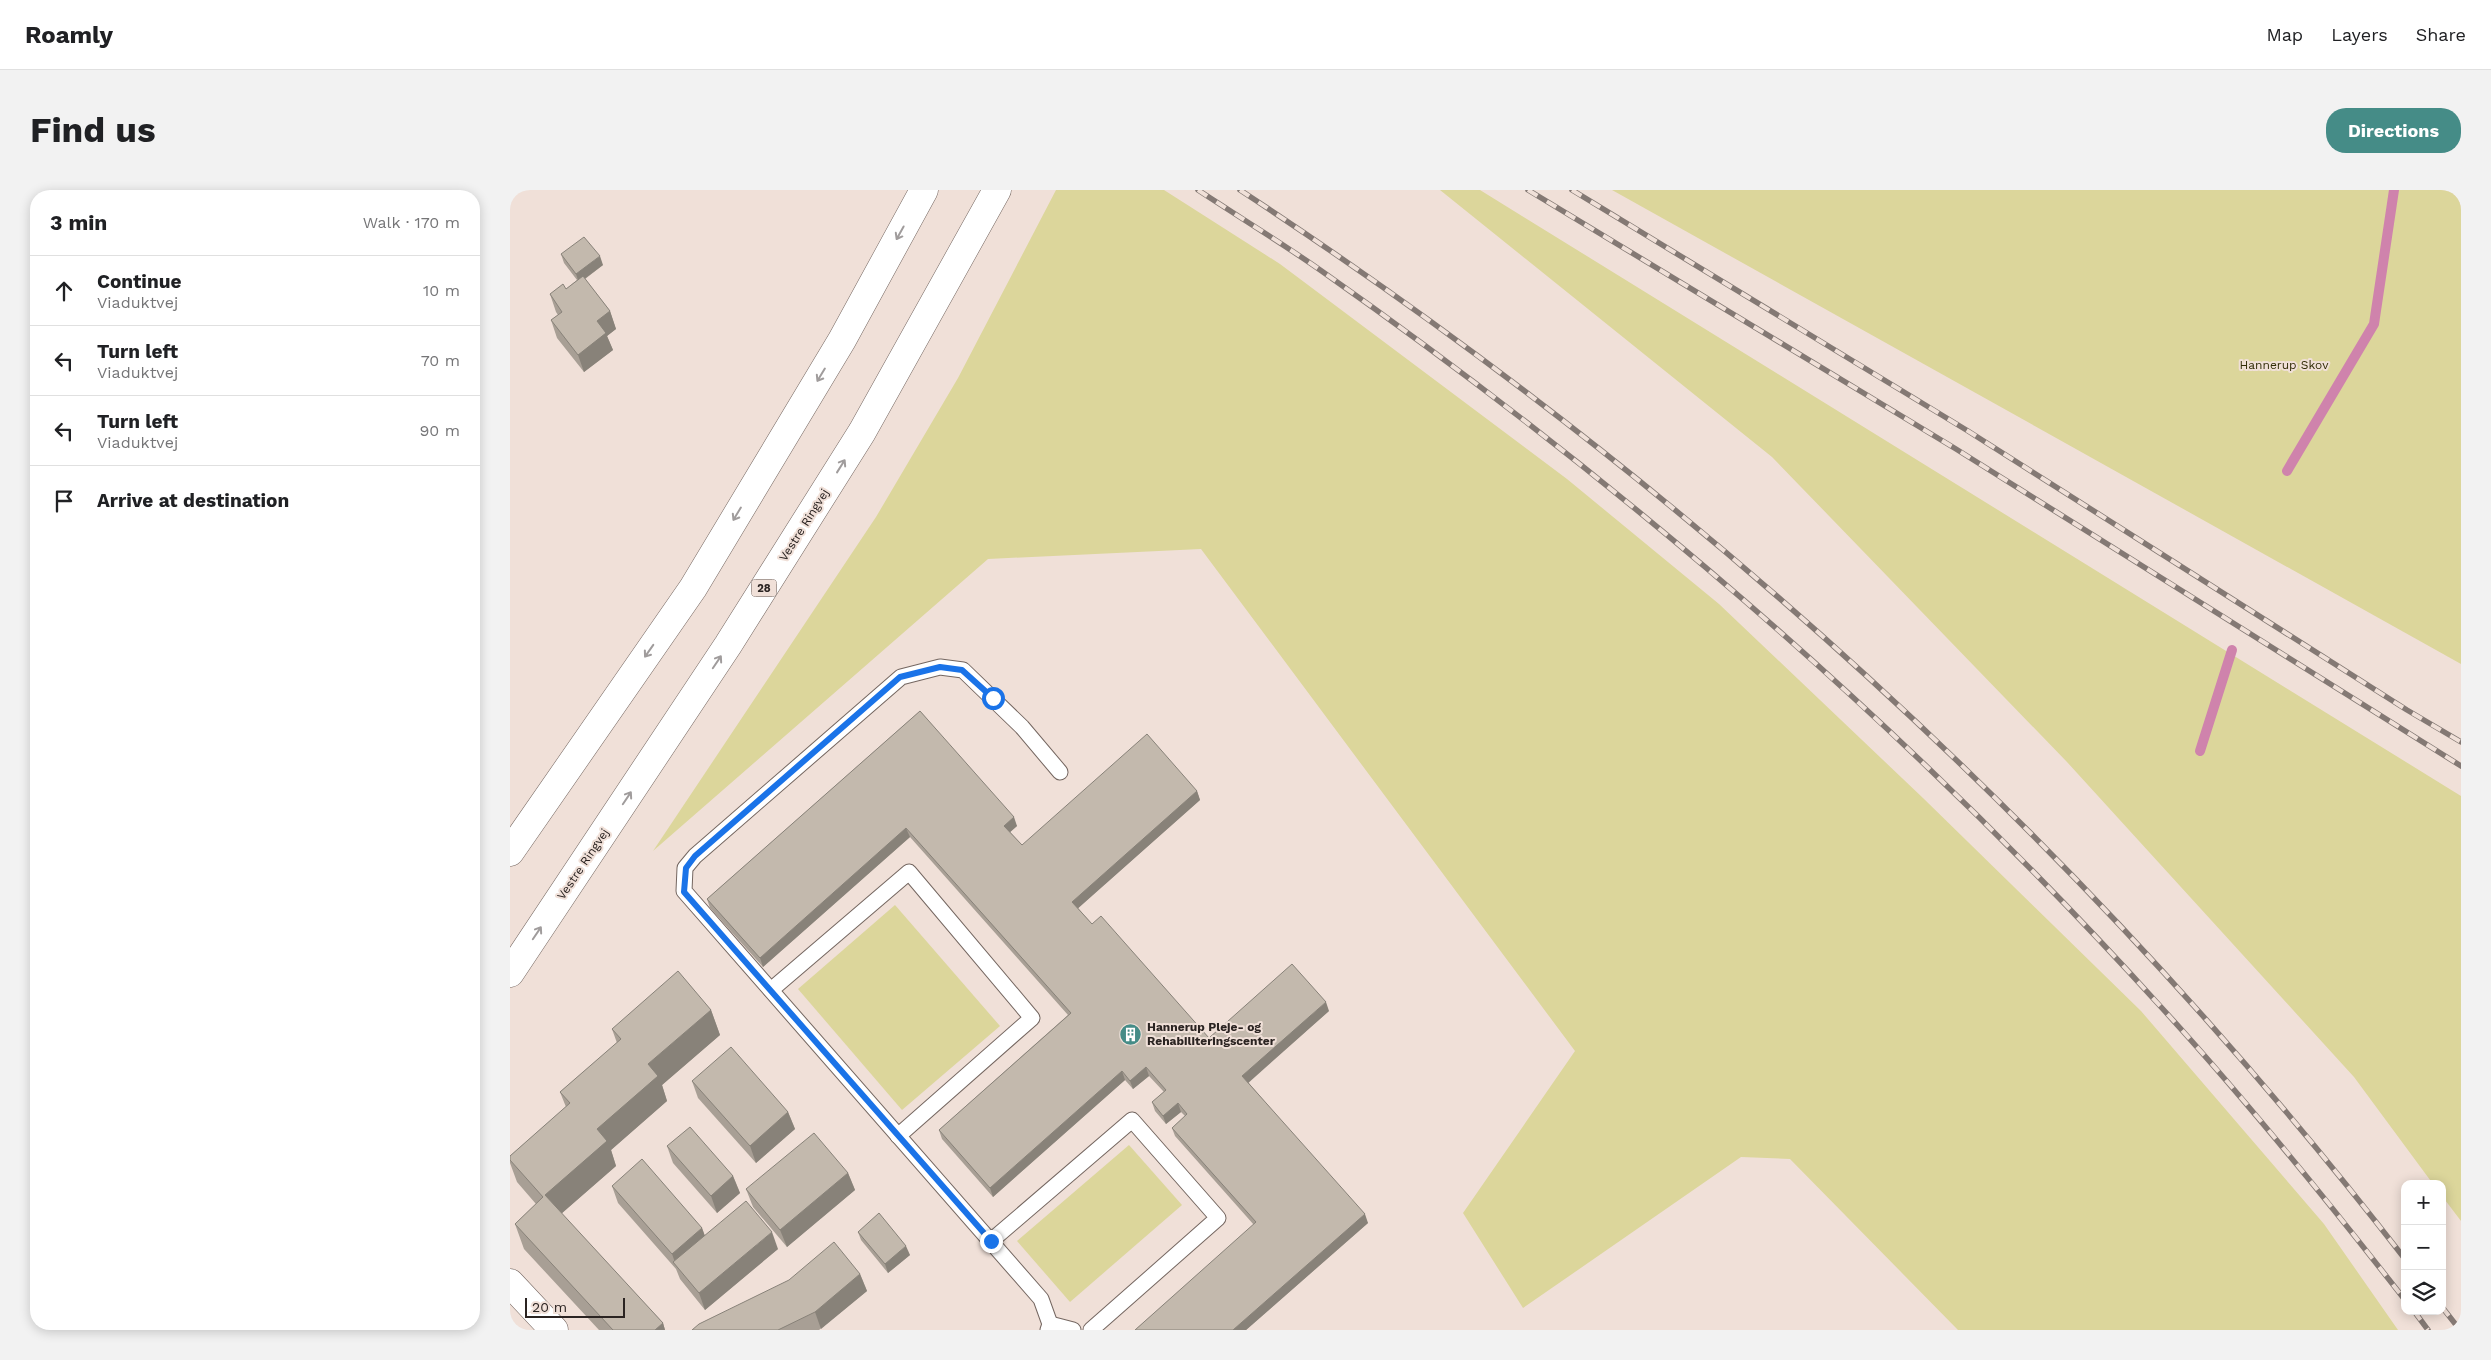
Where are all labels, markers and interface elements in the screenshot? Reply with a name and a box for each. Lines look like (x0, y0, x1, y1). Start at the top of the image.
text: Roamly (25, 21, 113, 49)
text: Map (2266, 24, 2303, 45)
text: Layers (2331, 24, 2388, 45)
text: Share (2416, 24, 2466, 45)
button: Directions (2326, 108, 2461, 153)
text: Find us (30, 109, 156, 151)
text: 3 min (50, 210, 107, 235)
text: Walk · 170 m (363, 213, 460, 232)
one-way arrow (895, 225, 905, 240)
text: Continue (97, 270, 181, 293)
icon: ahead (50, 277, 78, 305)
text: 10 m (423, 281, 460, 300)
text: Viaduktvej (97, 293, 178, 312)
text: Turn left (97, 340, 178, 363)
icon: left (50, 347, 78, 375)
text: 70 m (421, 351, 460, 370)
park label: Hannerup Skov (2240, 358, 2329, 372)
text: Viaduktvej (97, 363, 178, 382)
one-way arrow (815, 367, 825, 381)
text: Turn left (97, 410, 178, 433)
icon: left (50, 417, 78, 445)
text: 90 m (419, 421, 460, 440)
text: Viaduktvej (97, 433, 178, 452)
one-way arrow (836, 459, 846, 473)
street label: Vestre Ringvej (776, 486, 832, 564)
icon: arrive (50, 487, 78, 515)
text: Arrive at destination (97, 489, 289, 512)
one-way arrow (732, 506, 742, 520)
road number: 28 (752, 579, 776, 596)
one-way arrow (644, 643, 654, 657)
one-way arrow (712, 656, 722, 670)
route start (982, 687, 1005, 710)
one-way arrow (622, 791, 632, 805)
street label: Vestre Ringvej (554, 826, 612, 902)
one-way arrow (532, 926, 542, 940)
place label: Hannerup Pleje- og Rehabiliteringscenter (1147, 1020, 1276, 1048)
building icon: Hannerup Pleje- og Rehabiliteringscenter (1119, 1022, 1143, 1046)
map controls (2401, 1180, 2446, 1315)
button: + (2401, 1180, 2446, 1225)
button: − (2401, 1225, 2446, 1270)
route end (980, 1230, 1003, 1253)
button: layers (2401, 1270, 2446, 1315)
scale bar (525, 1295, 625, 1318)
text: 20 m (532, 1299, 567, 1315)

